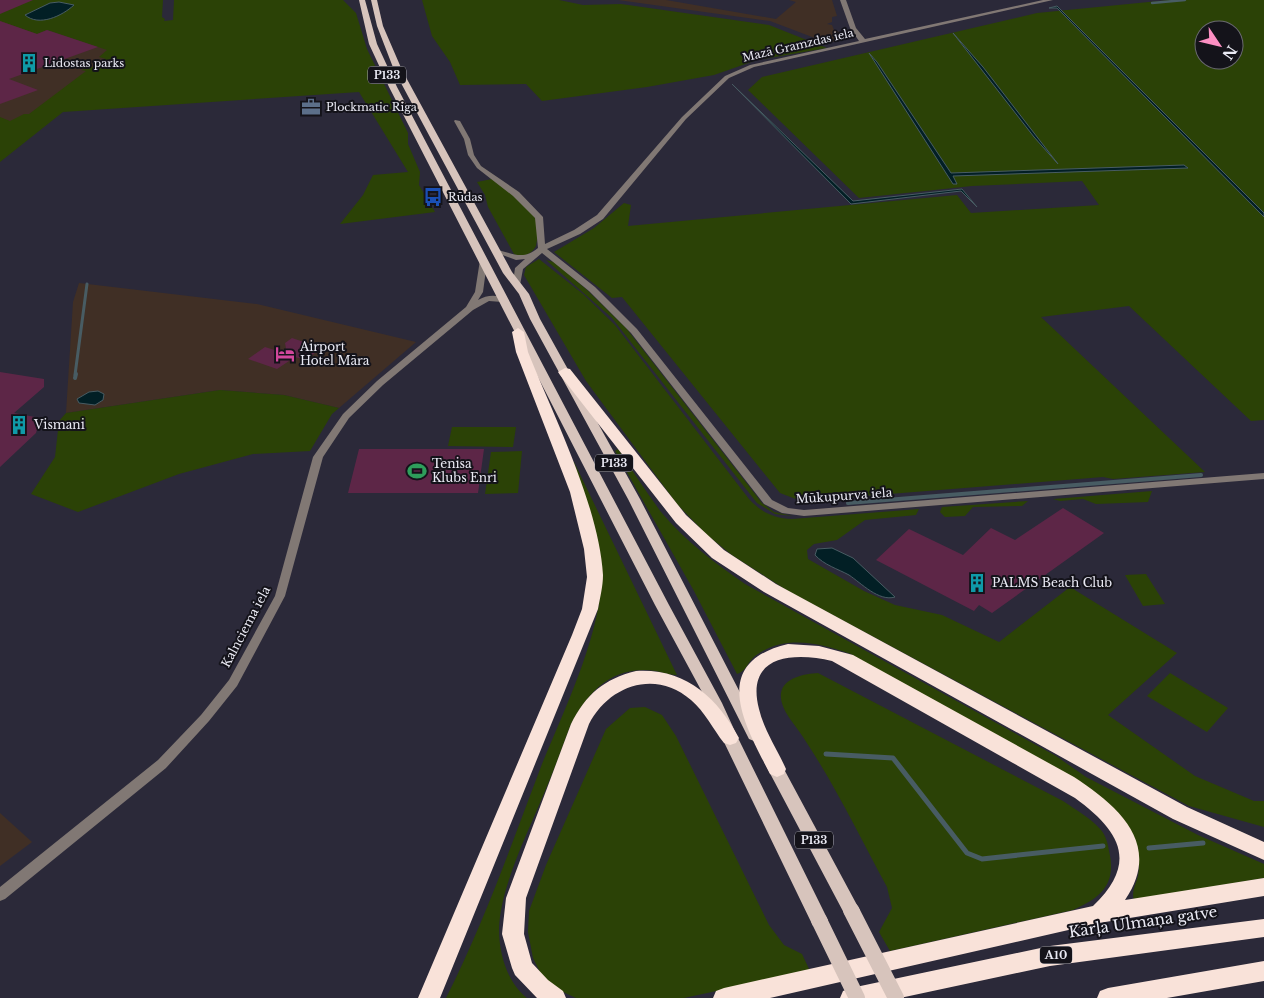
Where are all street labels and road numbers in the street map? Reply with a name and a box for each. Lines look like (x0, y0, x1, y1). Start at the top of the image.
street label: Mazā Gramzdas iela (741, 25, 856, 65)
road number: P133 (368, 66, 406, 84)
road number: P133 (595, 454, 633, 472)
street label: Mūkupurva iela (795, 485, 893, 506)
street label: Kalnciema iela (218, 583, 273, 670)
road number: P133 (795, 832, 833, 848)
street label: Kārļa Ulmaņa gatve (1067, 902, 1218, 941)
road number: A10 (1040, 946, 1072, 964)

